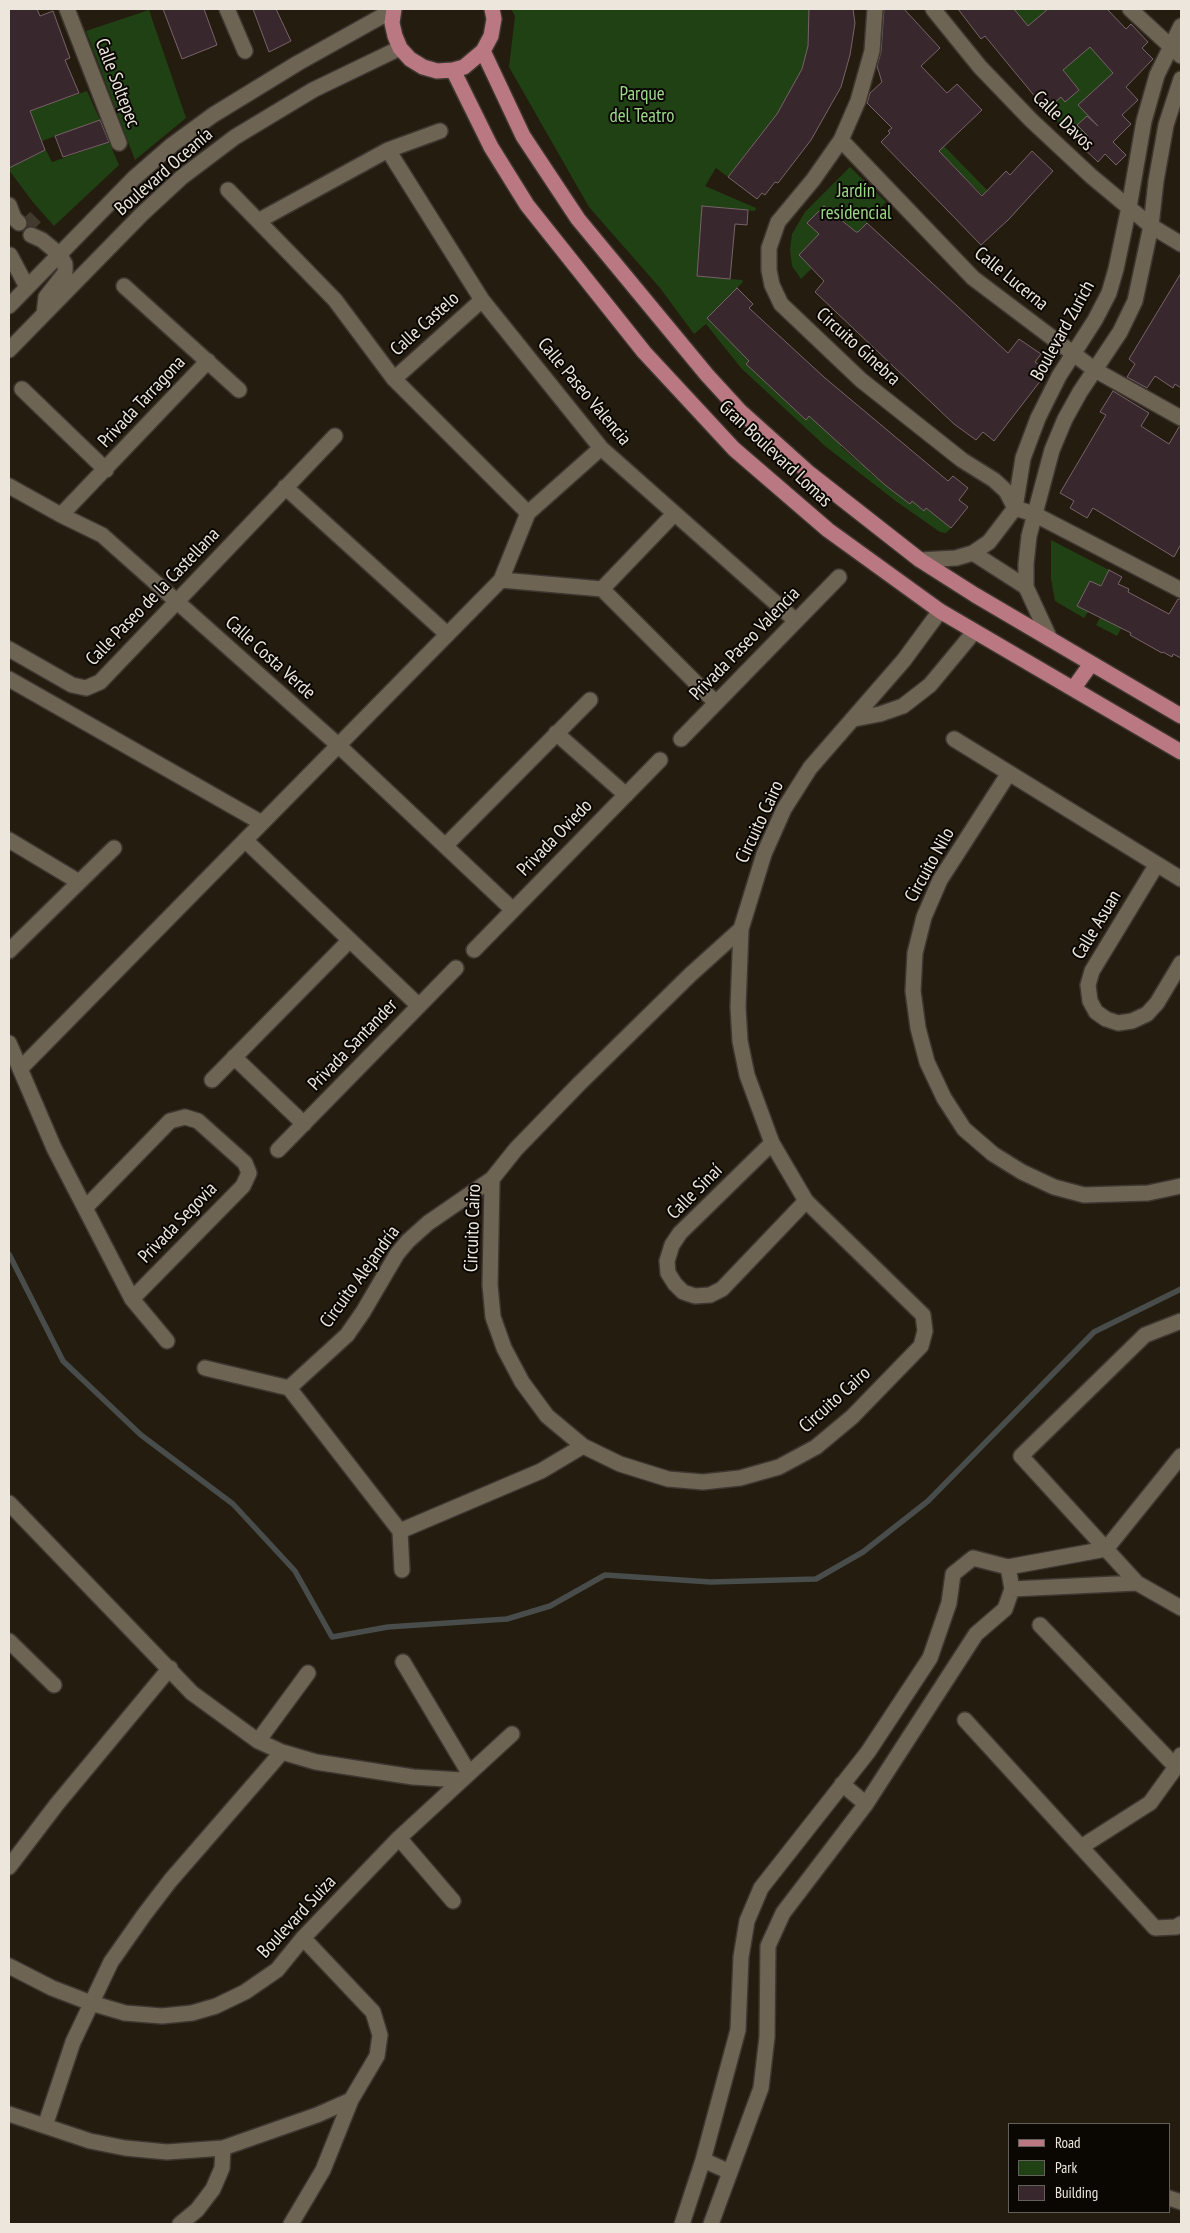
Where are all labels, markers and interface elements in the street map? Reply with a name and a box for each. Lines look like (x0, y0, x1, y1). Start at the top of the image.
street label: Calle Soltepec (90, 35, 144, 131)
park label: Parque del Teatro (609, 84, 675, 128)
street label: Calle Davos (1028, 86, 1098, 156)
street label: Boulevard Oceanía (110, 123, 218, 221)
park label: Jardín residencial (821, 181, 891, 225)
street label: Calle Lucerna (970, 242, 1052, 316)
street label: Boulevard Zurich (1026, 277, 1100, 385)
street label: Calle Castelo (386, 287, 464, 361)
street label: Circuito Ginebra (811, 303, 905, 391)
street label: Calle Paseo Valencia (532, 334, 636, 450)
street label: Privada Tarragona (94, 351, 190, 453)
street label: Gran Boulevard Lomas (714, 396, 836, 512)
street label: Calle Paseo de la Castellana (81, 523, 225, 671)
street label: Privada Paseo Valencia (685, 583, 805, 705)
street label: Calle Costa Verde (220, 612, 320, 704)
street label: Circuito Cairo (731, 777, 789, 867)
street label: Privada Oviedo (513, 795, 597, 881)
street label: Circuito Nilo (900, 824, 960, 906)
street label: Calle Asuan (1068, 886, 1126, 964)
street label: Privada Santander (304, 994, 402, 1096)
street label: Calle Sinaí (663, 1160, 727, 1224)
street label: Privada Segovia (134, 1178, 222, 1268)
street label: Circuito Cairo (460, 1184, 486, 1272)
street label: Circuito Alejandría (315, 1221, 405, 1333)
street label: Circuito Cairo (795, 1362, 875, 1438)
street label: Boulevard Suiza (253, 1871, 341, 1963)
legend (1008, 2123, 1170, 2213)
text: Road (1055, 2133, 1081, 2152)
text: Park (1055, 2158, 1077, 2177)
text: Building (1055, 2183, 1098, 2202)

